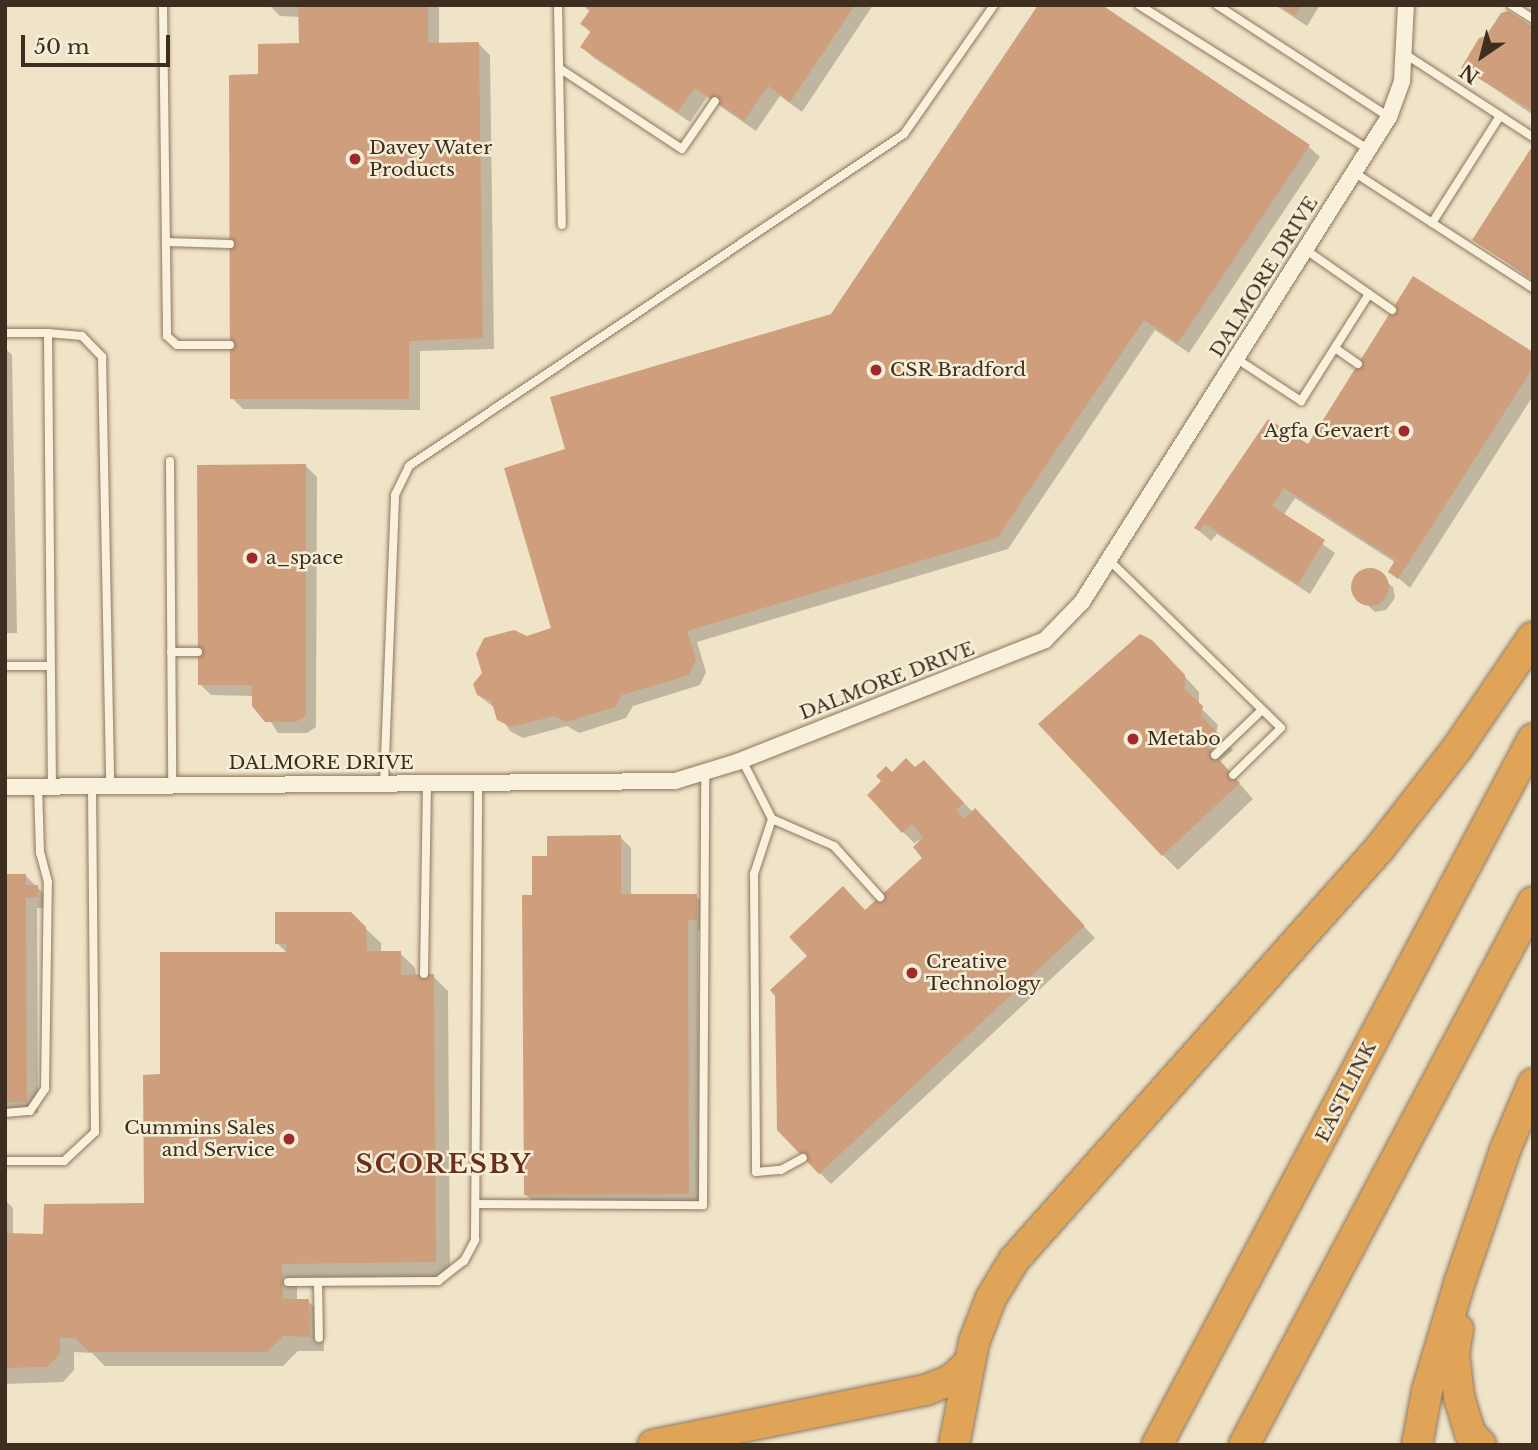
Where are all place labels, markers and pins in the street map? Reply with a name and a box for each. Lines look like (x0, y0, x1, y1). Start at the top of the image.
place label: Davey Water Products (369, 137, 494, 181)
marker: Davey Water Products (347, 151, 363, 167)
place label: CSR Bradford (890, 359, 1027, 381)
marker: CSR Bradford (868, 362, 884, 378)
place label: Agfa Gevaert (1264, 420, 1390, 442)
marker: Agfa Gevaert (1396, 423, 1412, 439)
place label: a_space (266, 547, 343, 569)
marker: a_space (244, 550, 260, 566)
place label: Metabo (1147, 728, 1221, 750)
marker: Metabo (1125, 731, 1141, 747)
place label: Creative Technology (926, 951, 1041, 995)
marker: Creative Technology (904, 965, 920, 981)
place label: Cummins Sales and Service (124, 1117, 275, 1161)
marker: Cummins Sales and Service (281, 1131, 297, 1147)

